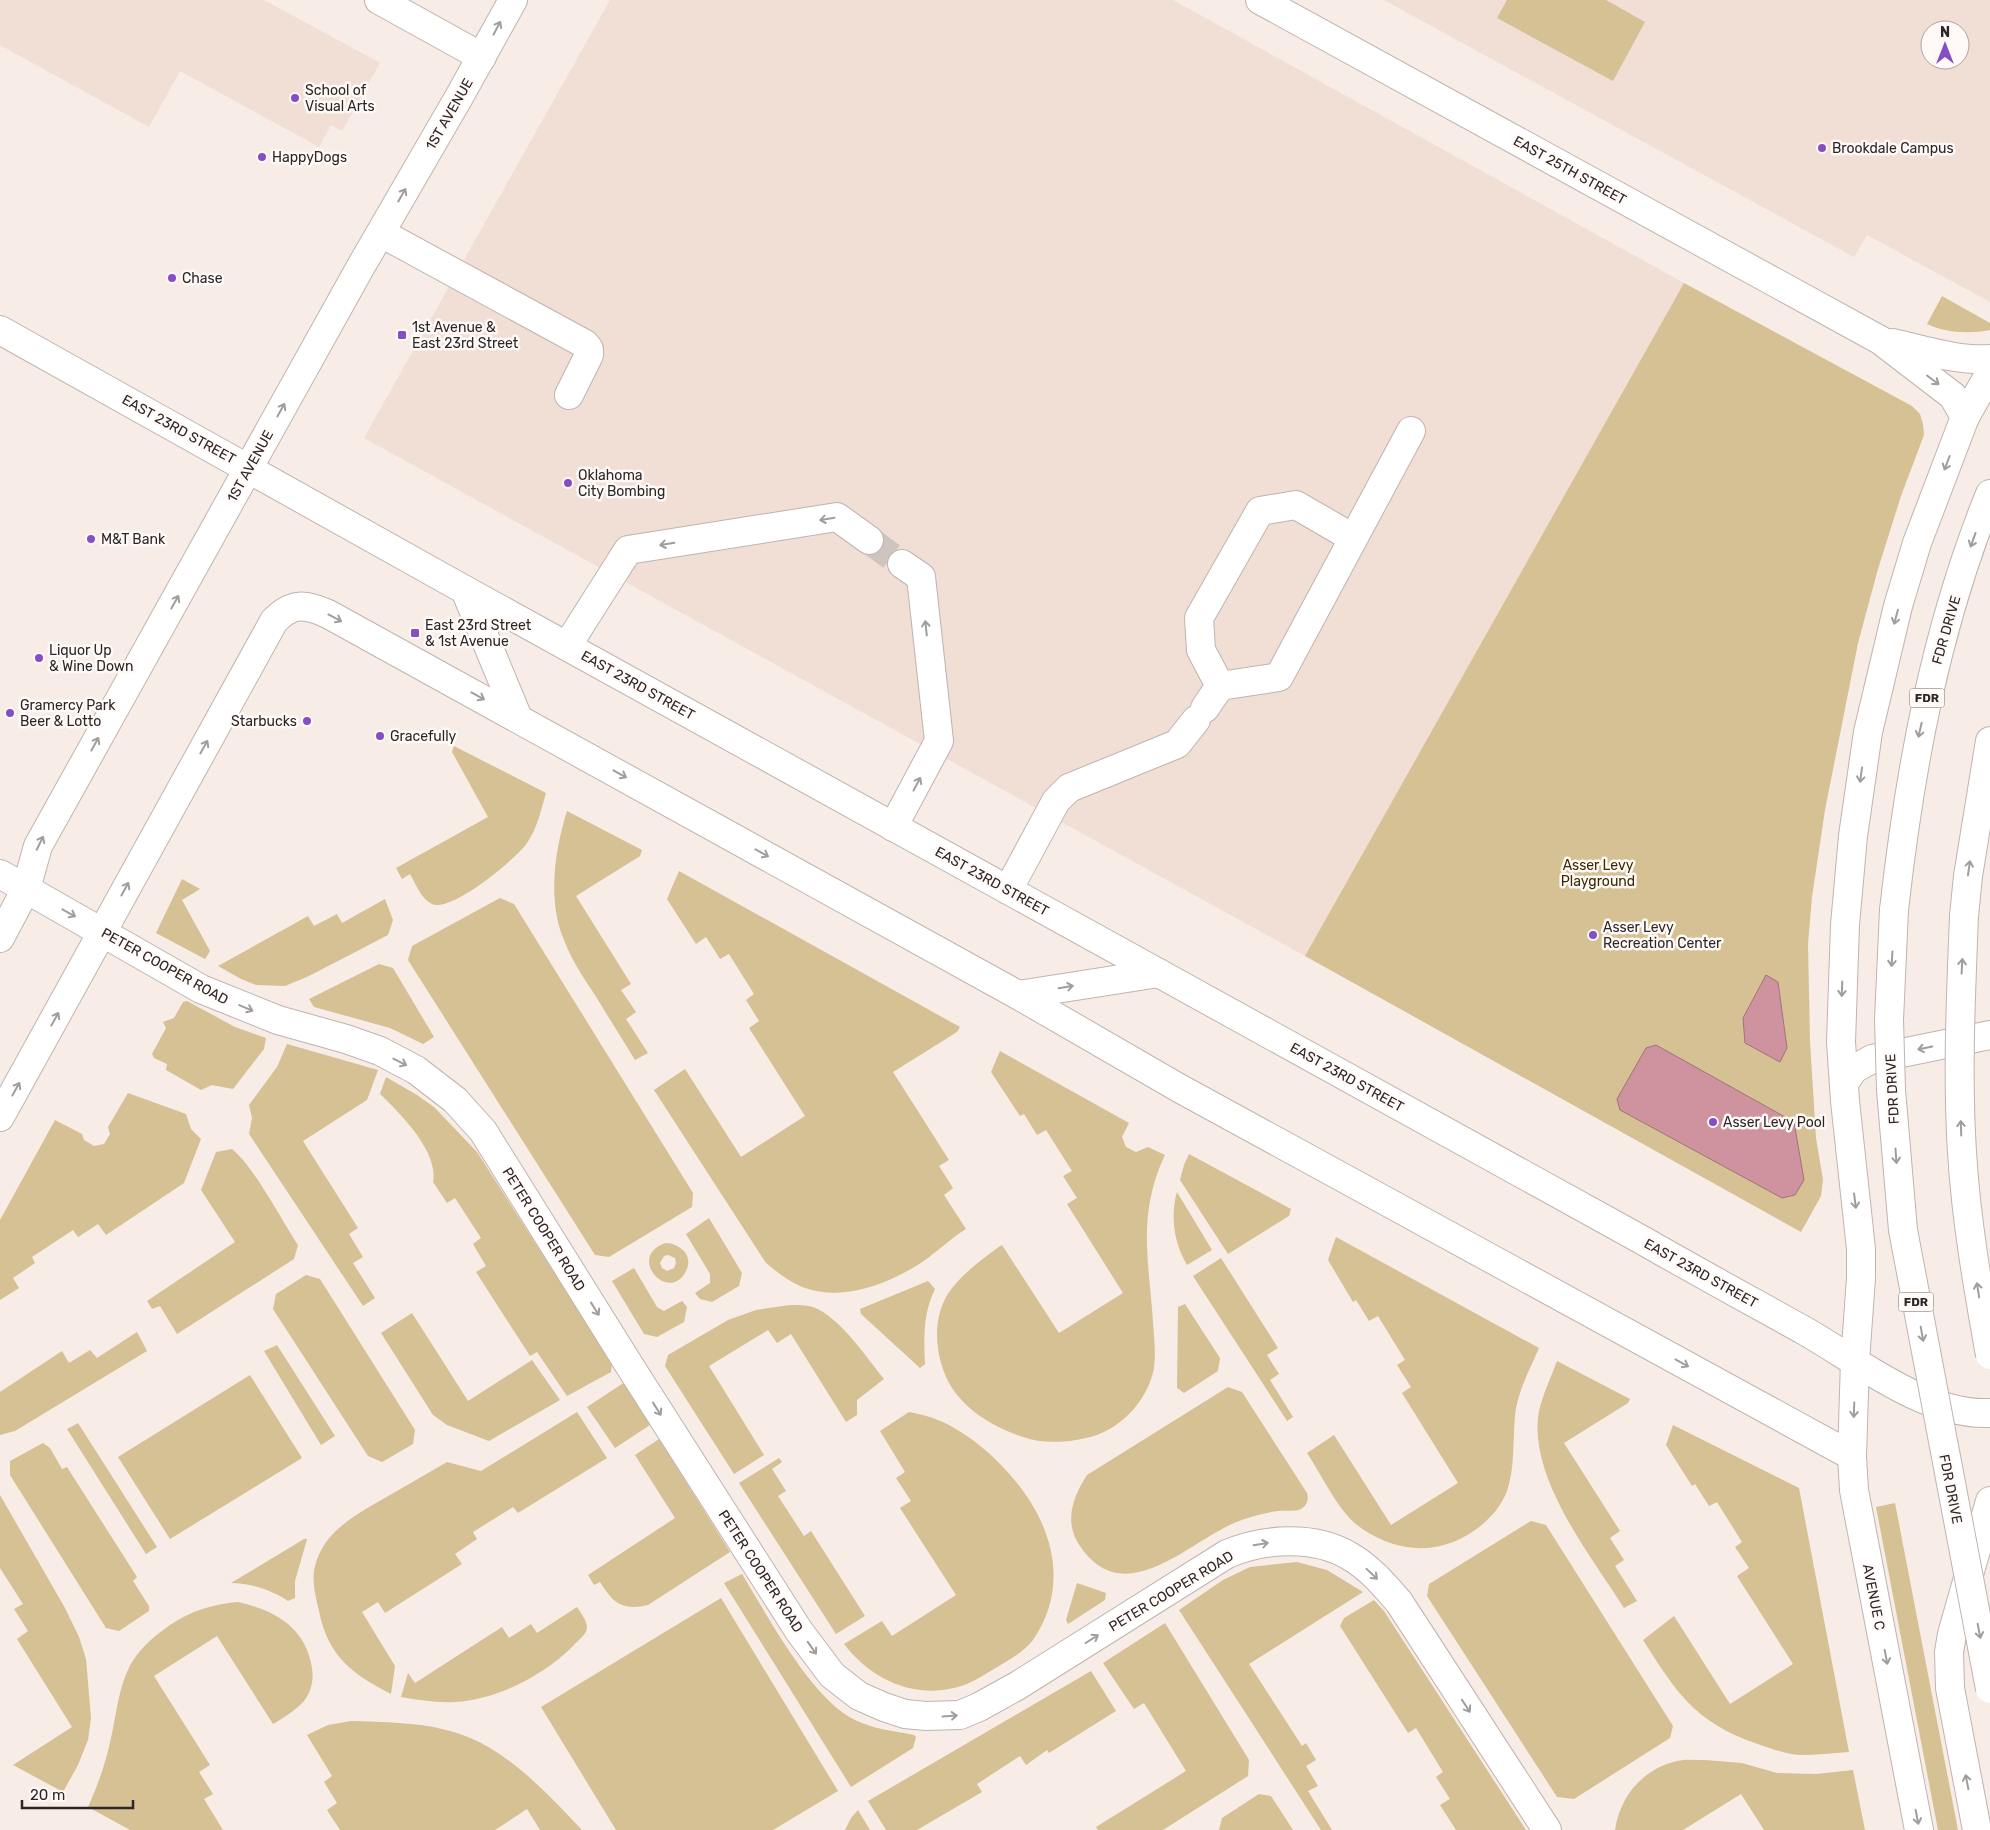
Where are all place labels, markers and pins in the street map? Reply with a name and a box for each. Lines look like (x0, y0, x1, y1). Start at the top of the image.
place label: School of Visual Arts (305, 82, 375, 115)
marker: School of Visual Arts (289, 92, 301, 104)
place label: Brookdale Campus (1832, 140, 1954, 157)
marker: Brookdale Campus (1816, 142, 1828, 154)
place label: HappyDogs (272, 149, 347, 166)
marker: HappyDogs (256, 151, 268, 163)
place label: Chase (182, 270, 223, 287)
marker: Chase (166, 272, 178, 284)
place label: 1st Avenue & East 23rd Street (412, 319, 519, 352)
marker: 1st Avenue & East 23rd Street (396, 329, 408, 341)
place label: Oklahoma City Bombing (578, 467, 665, 500)
marker: Oklahoma City Bombing (562, 477, 574, 489)
place label: M&T Bank (101, 531, 166, 548)
marker: M&T Bank (85, 533, 97, 545)
place label: East 23rd Street & 1st Avenue (425, 617, 532, 650)
marker: East 23rd Street & 1st Avenue (409, 627, 421, 639)
place label: Liquor Up & Wine Down (49, 642, 133, 675)
marker: Liquor Up & Wine Down (33, 652, 45, 664)
place label: Gramercy Park Beer & Lotto (20, 697, 116, 730)
marker: Gramercy Park Beer & Lotto (4, 707, 16, 719)
place label: Starbucks (231, 713, 297, 730)
marker: Starbucks (301, 715, 313, 727)
place label: Gracefully (390, 728, 457, 745)
marker: Gracefully (374, 730, 386, 742)
place label: Asser Levy Recreation Center (1603, 919, 1722, 952)
marker: Asser Levy Recreation Center (1587, 929, 1599, 941)
place label: Asser Levy Pool (1723, 1114, 1825, 1131)
marker: Asser Levy Pool (1707, 1116, 1719, 1128)

